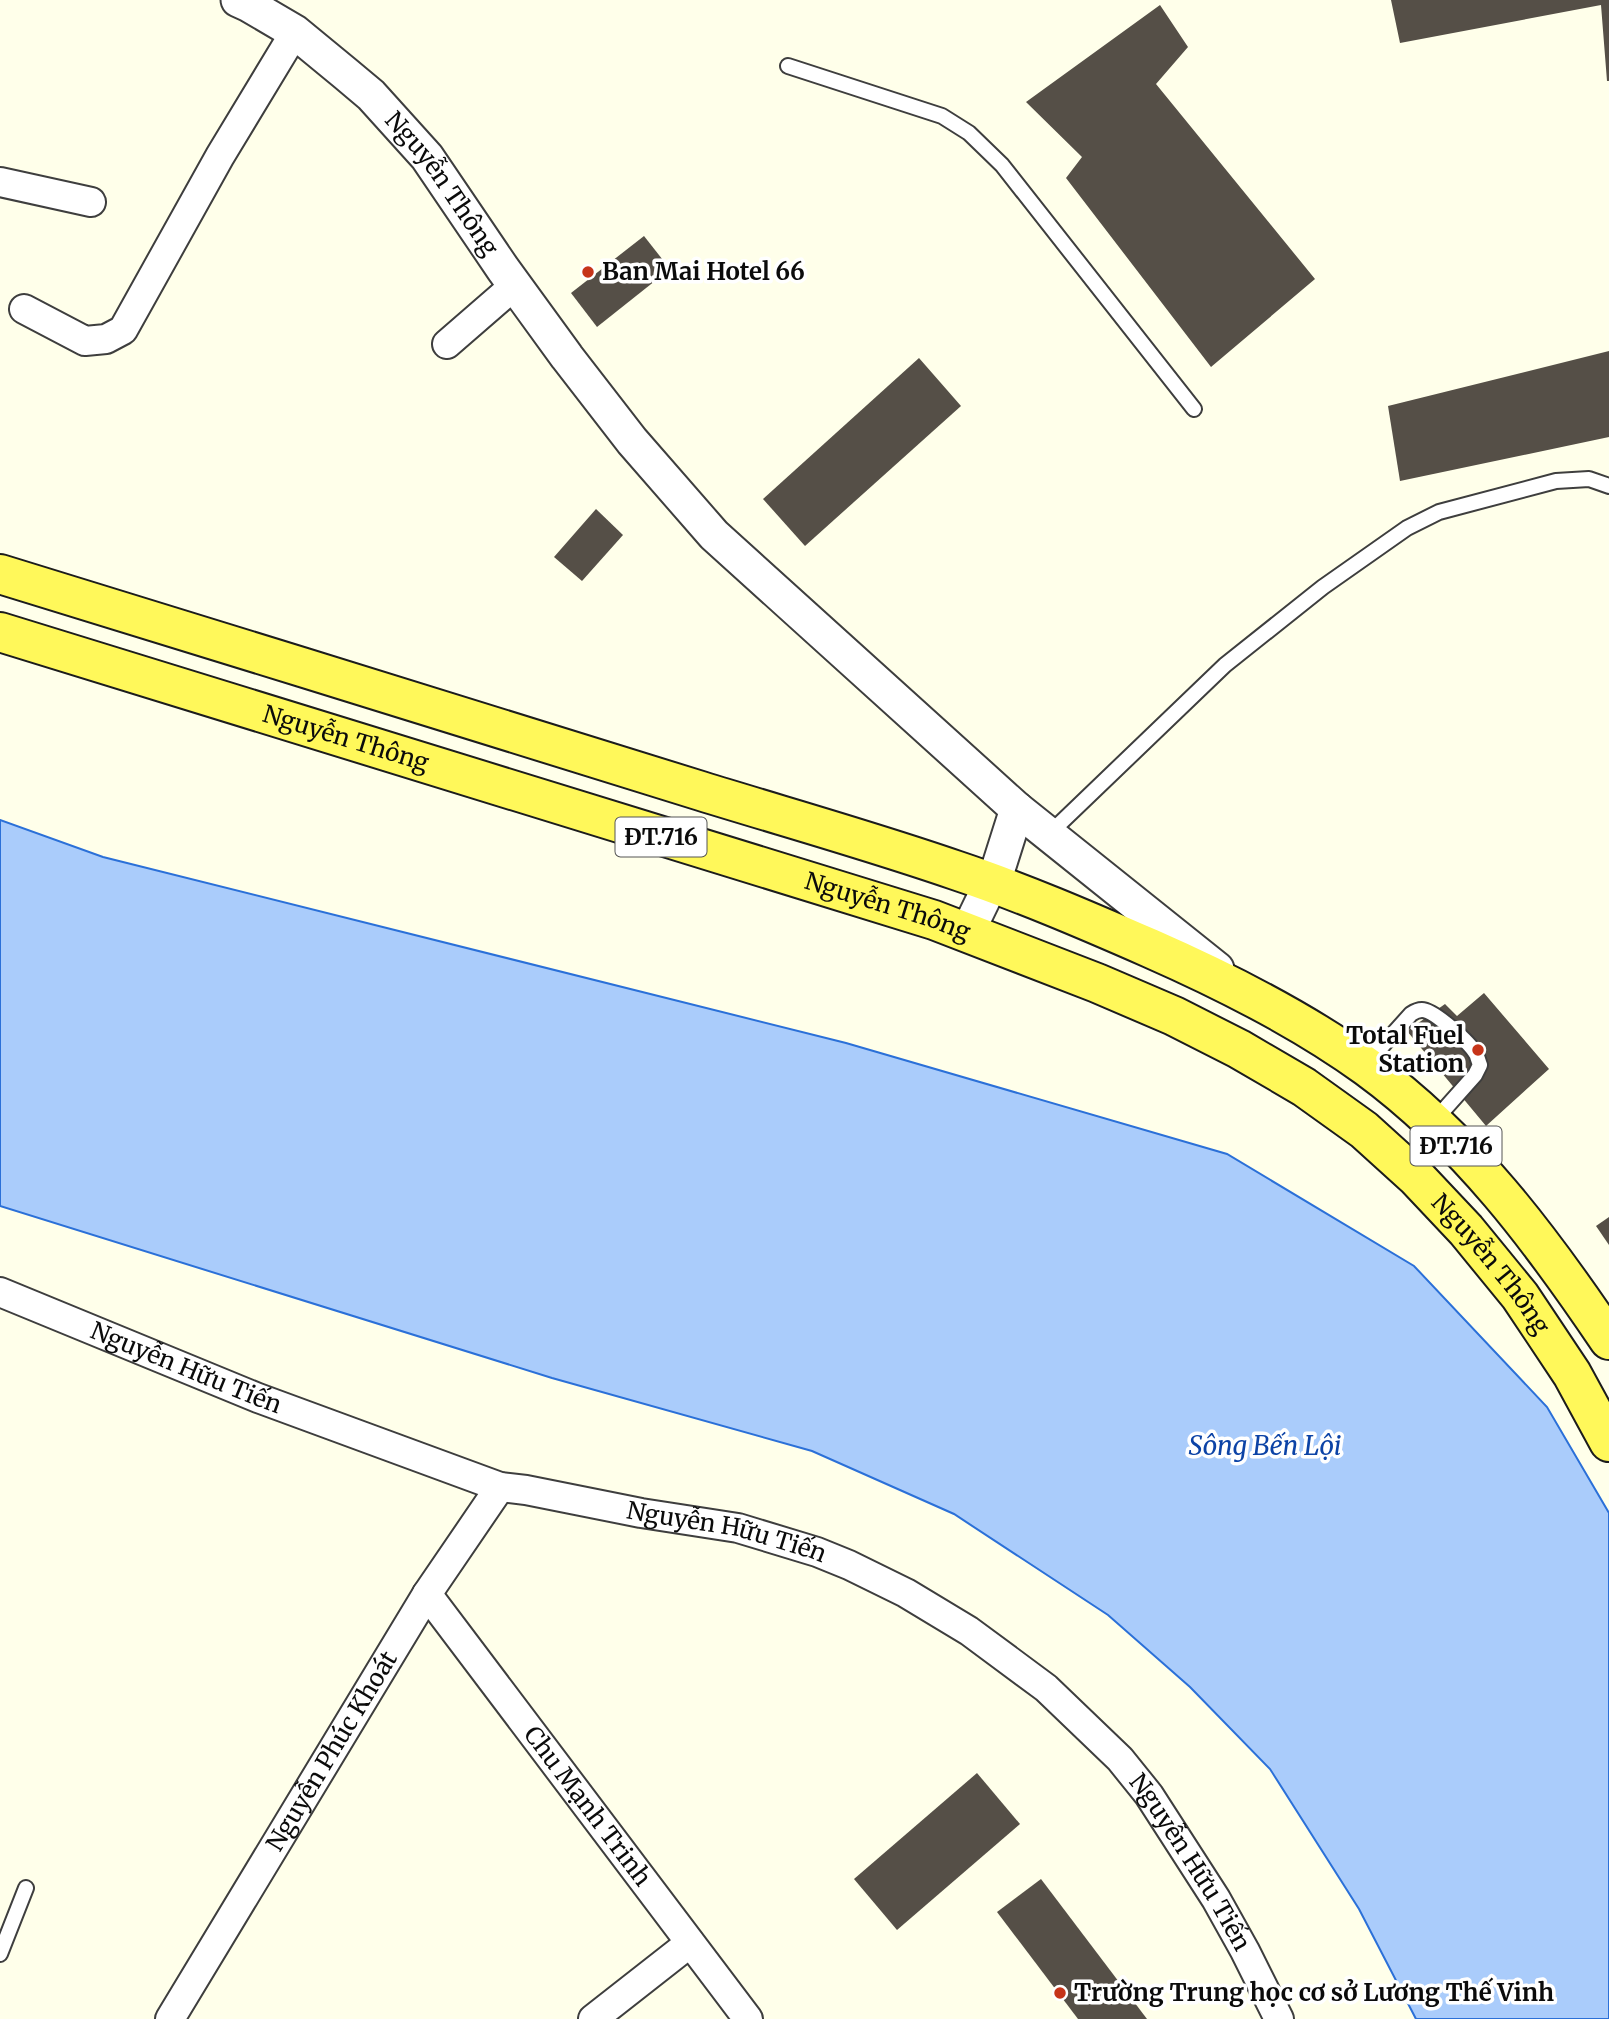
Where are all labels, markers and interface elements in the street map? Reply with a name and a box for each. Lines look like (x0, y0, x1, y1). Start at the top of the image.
street label: Nguyễn Thông (379, 105, 506, 262)
place label: Ban Mai Hotel 66 (602, 256, 805, 287)
marker: Ban Mai Hotel 66 (580, 264, 596, 280)
street label: Nguyễn Thông (259, 698, 433, 778)
road number: ĐT.716 (616, 818, 706, 856)
street label: Nguyễn Thông (801, 865, 975, 948)
place label: Total Fuel Station (1346, 1020, 1464, 1079)
marker: Total Fuel Station (1470, 1042, 1486, 1058)
road number: ĐT.716 (1410, 1126, 1502, 1166)
street label: Nguyễn Thông (1425, 1187, 1557, 1340)
street label: Nguyễn Hữu Tiến (86, 1315, 286, 1420)
water label: Sông Bến Lội (1189, 1429, 1341, 1462)
street label: Nguyễn Hữu Tiến (624, 1495, 831, 1569)
street label: Nguyễn Phúc Khoát (259, 1645, 404, 1857)
street label: Chu Mạnh Trinh (517, 1720, 658, 1892)
street label: Nguyễn Hữu Tiến (1123, 1767, 1258, 1956)
place label: Trường Trung học cơ sở Lương Thế Vinh (1074, 1977, 1554, 2008)
marker: Trường Trung học cơ sở Lương Thế Vinh (1052, 1985, 1068, 2001)

